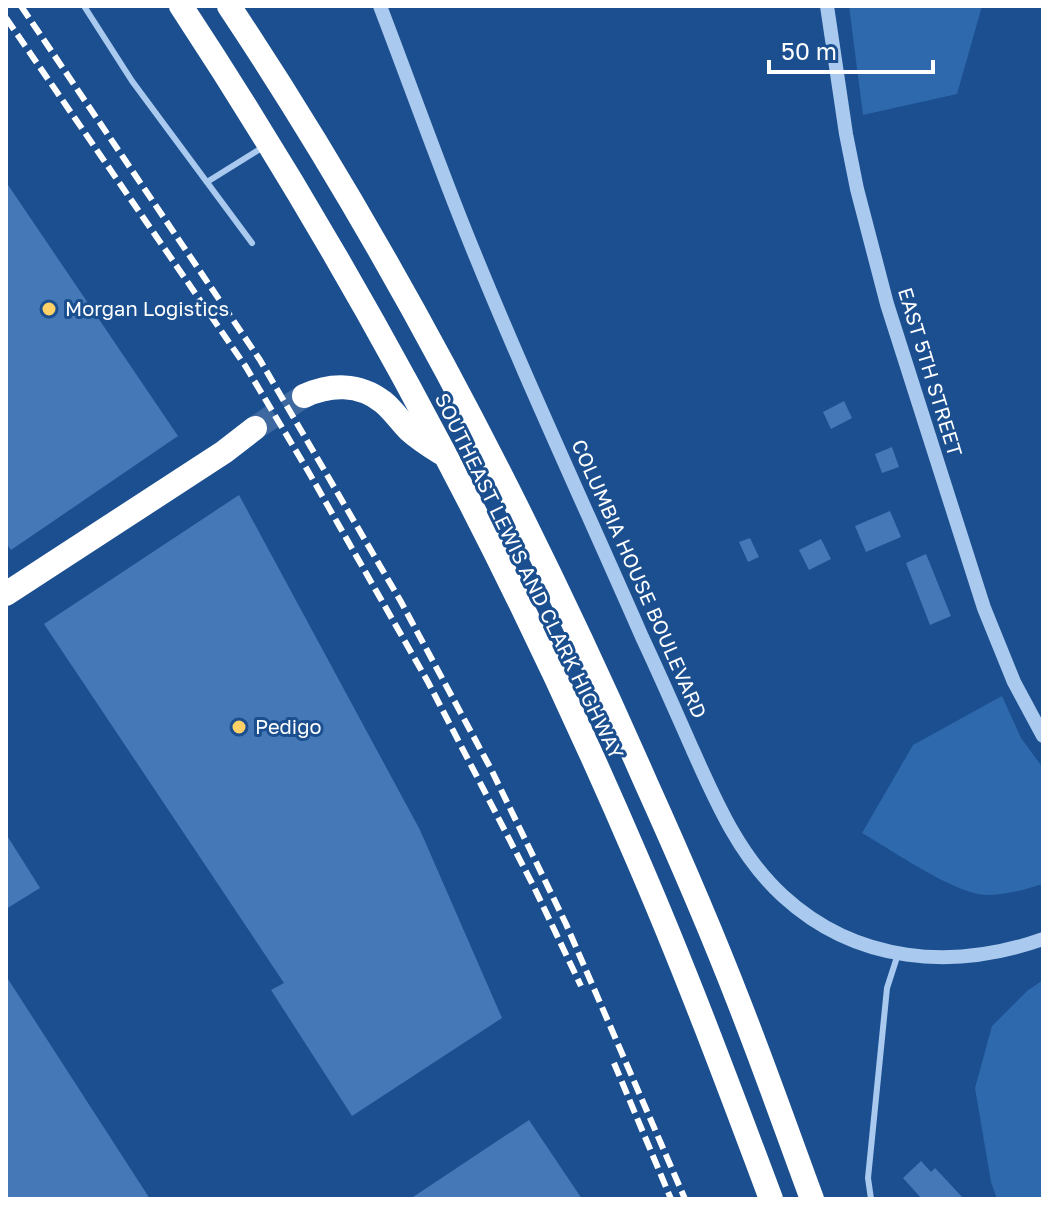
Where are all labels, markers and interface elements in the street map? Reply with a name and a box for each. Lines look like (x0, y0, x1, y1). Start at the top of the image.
scale bar (769, 24, 933, 74)
text: 50 m (781, 36, 837, 65)
street label: EAST 5TH STREET (894, 284, 968, 459)
place label: Morgan Logistics (65, 296, 229, 320)
marker: Morgan Logistics (40, 300, 58, 318)
street label: SOUTHEAST LEWIS AND CLARK HIGHWAY (431, 389, 629, 763)
street label: COLUMBIA HOUSE BOULEVARD (567, 435, 712, 722)
place label: Pedigo (255, 714, 321, 738)
marker: Pedigo (230, 718, 248, 736)

